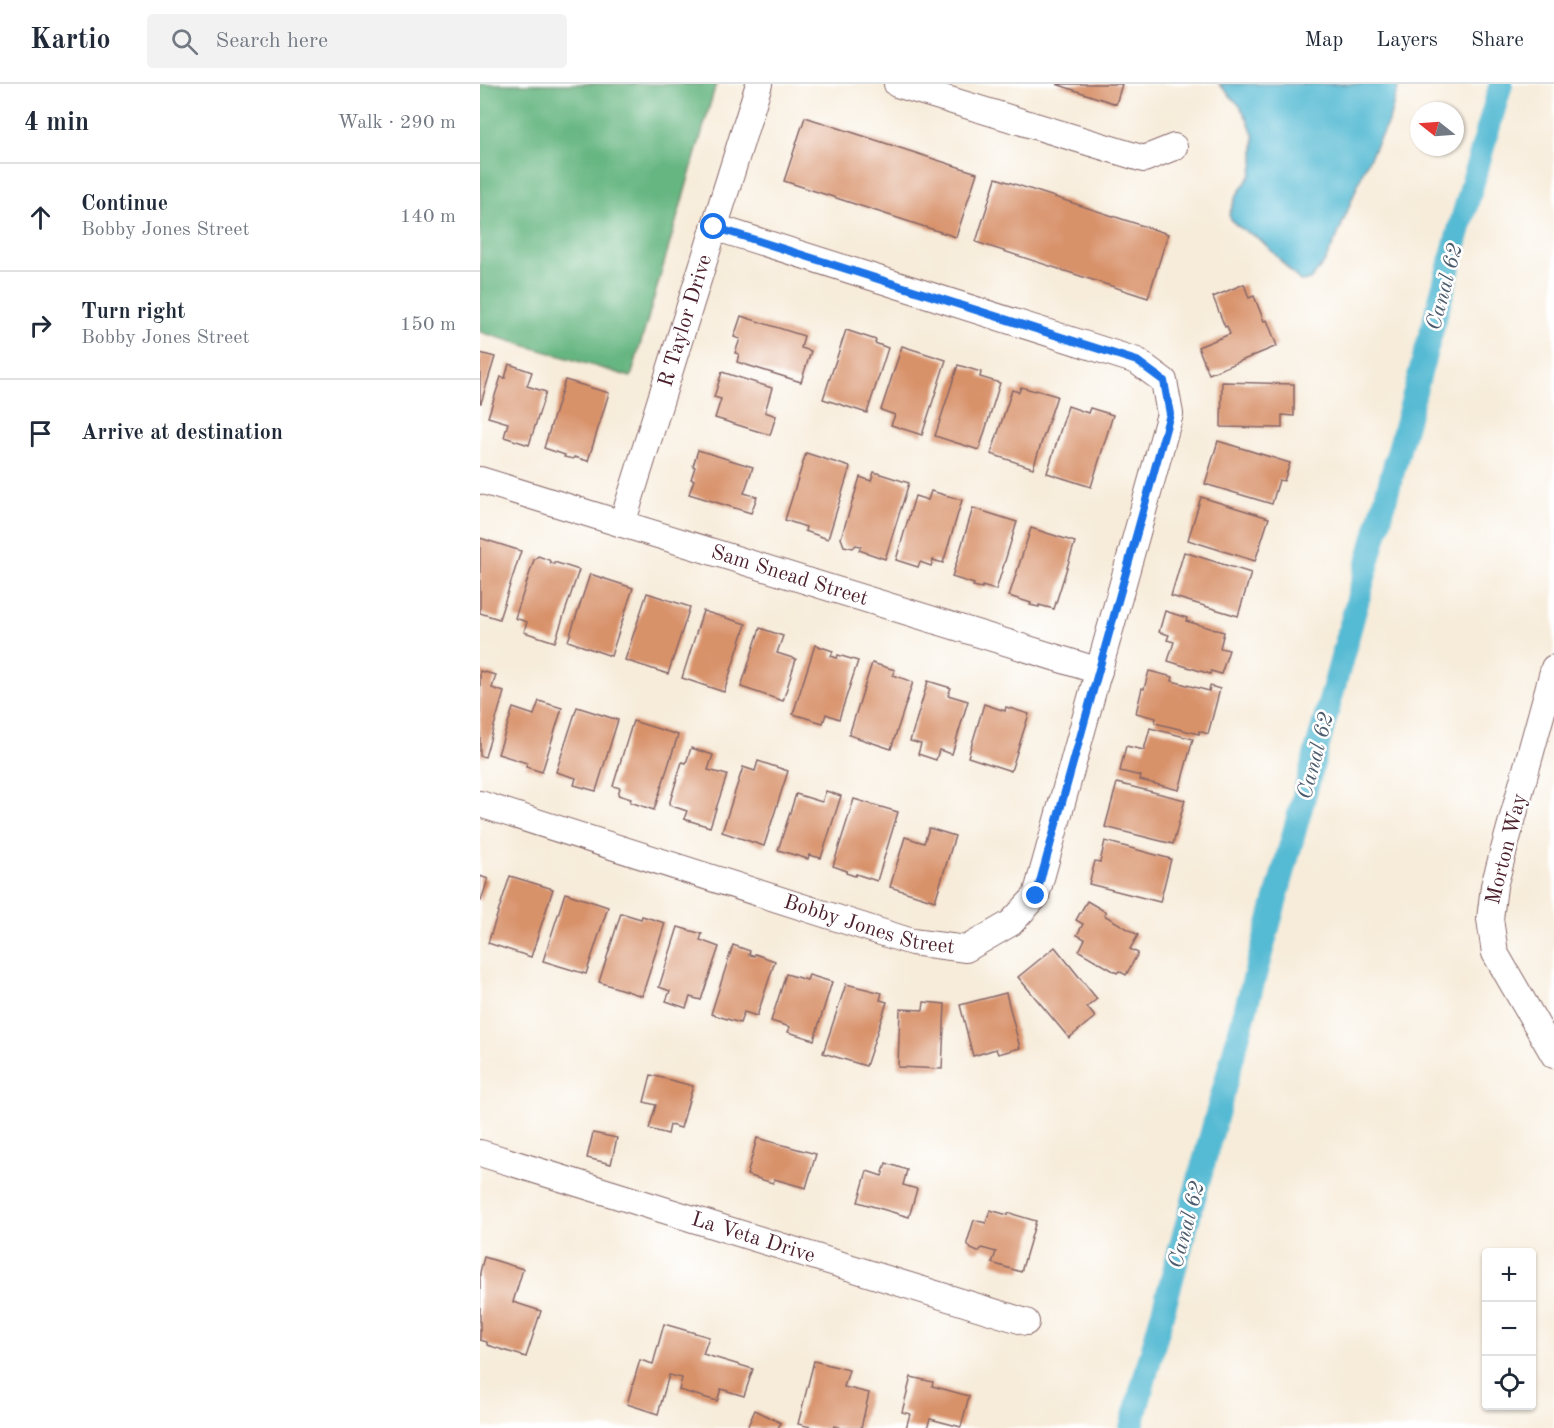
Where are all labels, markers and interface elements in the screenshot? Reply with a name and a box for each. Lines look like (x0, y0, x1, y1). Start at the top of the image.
search box (147, 14, 567, 68)
icon: search (168, 25, 201, 58)
text: Kartio (30, 27, 111, 55)
text: Search here (216, 30, 328, 52)
text: Map (1304, 30, 1343, 51)
text: Layers (1376, 30, 1438, 51)
text: Share (1471, 30, 1524, 51)
north arrow (1410, 102, 1464, 156)
text: 4 min (24, 110, 89, 136)
text: Walk · 290 m (337, 113, 456, 133)
text: Continue (81, 193, 168, 215)
icon: ahead (24, 201, 57, 234)
text: 140 m (400, 207, 456, 227)
route start (700, 213, 726, 239)
text: Bobby Jones Street (81, 220, 249, 240)
water label: Canal 62 (1423, 241, 1467, 333)
street label: R Taylor Drive (655, 252, 716, 389)
text: Turn right (81, 301, 185, 323)
icon: right (24, 309, 57, 342)
text: 150 m (400, 315, 456, 335)
text: Bobby Jones Street (81, 328, 249, 348)
icon: arrive (24, 417, 57, 450)
text: Arrive at destination (81, 422, 283, 444)
street label: Sam Snead Street (709, 541, 871, 610)
water label: Canal 62 (1294, 710, 1338, 802)
street label: Morton Way (1483, 791, 1531, 907)
route end (1022, 882, 1048, 908)
street label: Bobby Jones Street (781, 891, 956, 958)
water label: Canal 62 (1165, 1179, 1209, 1271)
street label: La Veta Drive (689, 1209, 818, 1267)
map controls (1482, 1248, 1536, 1410)
button: + (1482, 1248, 1536, 1302)
button: − (1482, 1302, 1536, 1356)
button: locate (1482, 1356, 1536, 1410)

